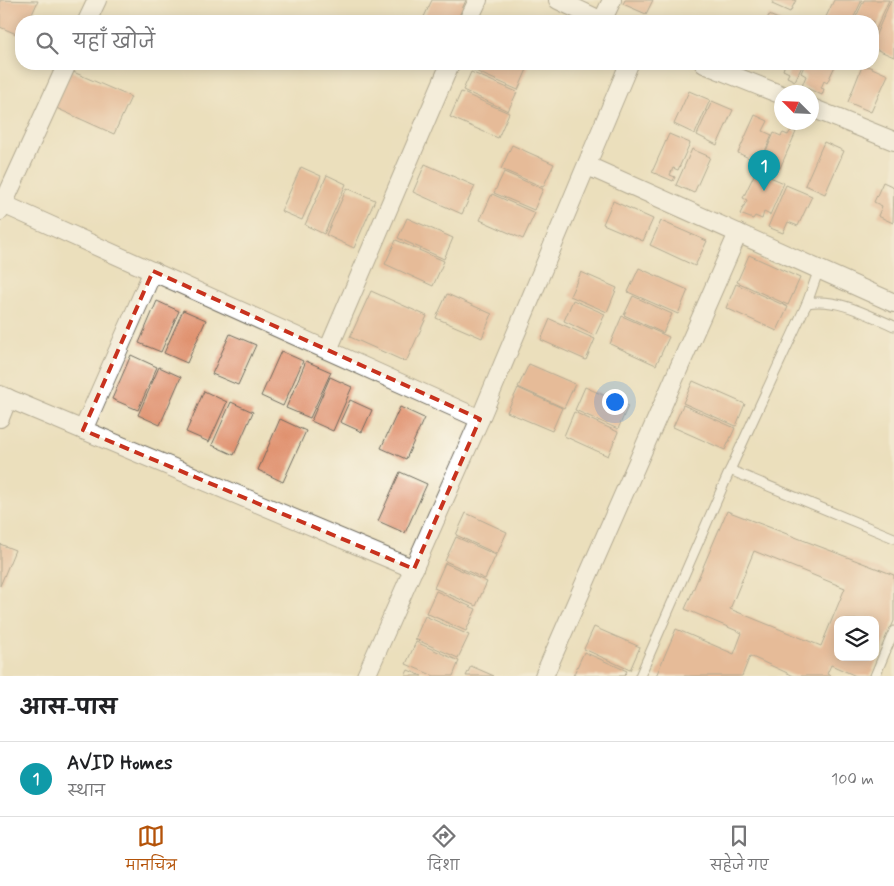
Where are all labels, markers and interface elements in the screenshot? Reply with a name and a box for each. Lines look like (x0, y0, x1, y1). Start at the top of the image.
search box (15, 15, 879, 70)
icon: search (33, 29, 61, 57)
text: यहाँ खोजें (73, 30, 155, 55)
north arrow (774, 85, 819, 130)
pin: 1 (748, 150, 780, 191)
your location (602, 389, 628, 415)
map controls (834, 616, 879, 661)
button: layers (834, 616, 879, 661)
text: आस-पास (20, 694, 117, 722)
text: AVID Homes (67, 751, 173, 776)
text: 1 (32, 769, 40, 790)
text: 100 m (831, 769, 874, 790)
text: स्थान (67, 781, 105, 802)
tab: मानचित्र (125, 822, 177, 881)
tab: दिशा (428, 822, 459, 881)
tab: सहेजे गए (710, 822, 769, 881)

